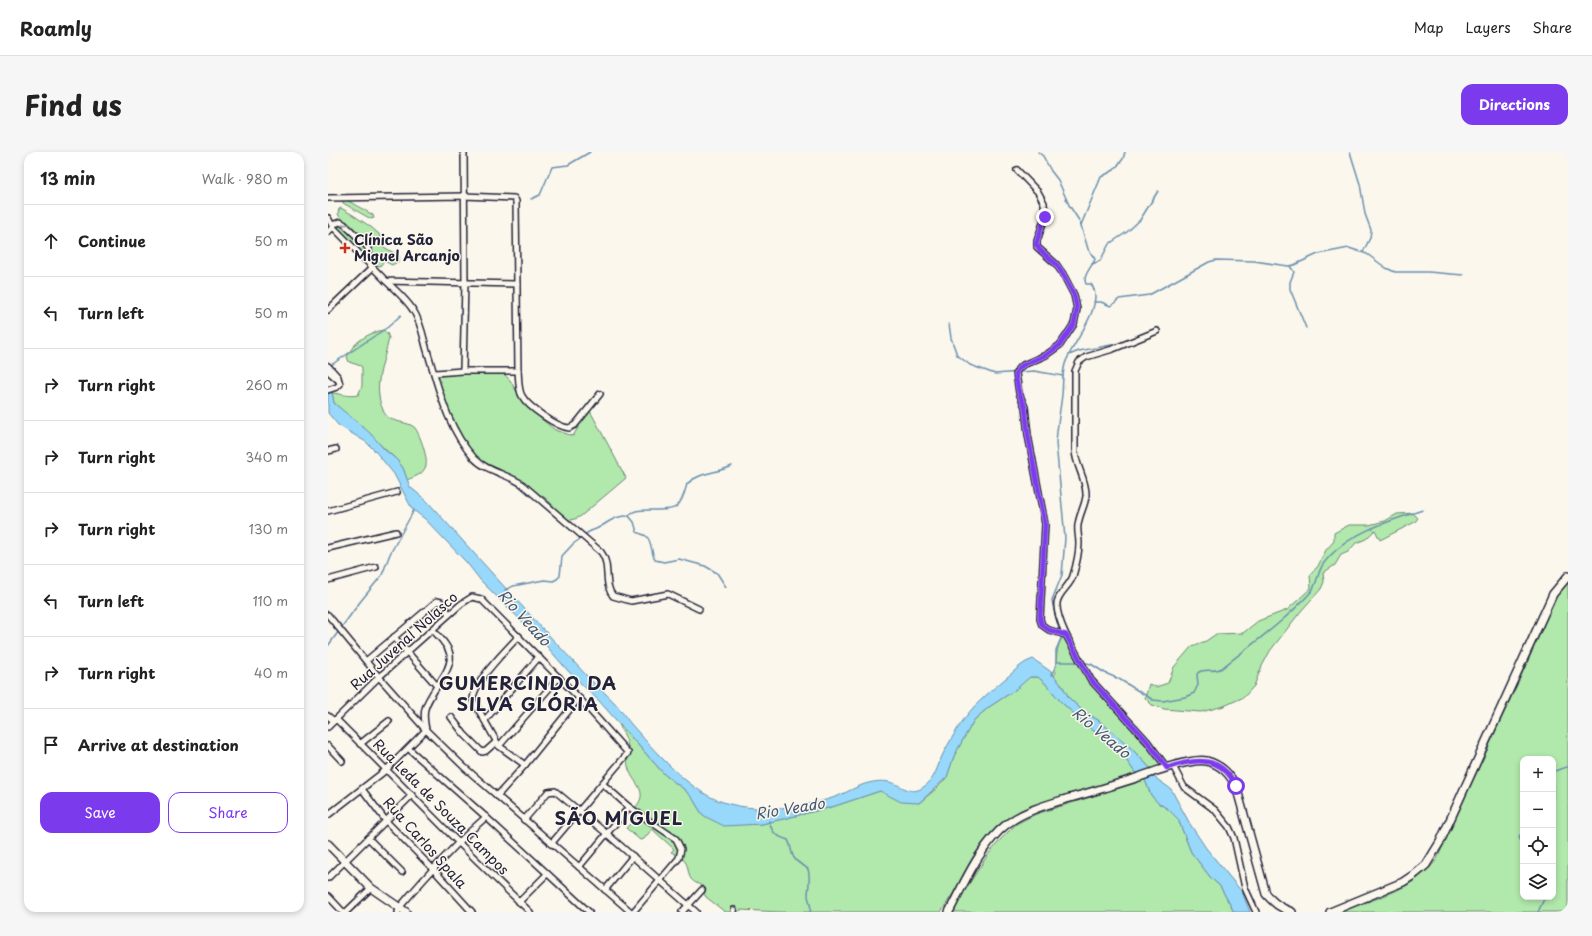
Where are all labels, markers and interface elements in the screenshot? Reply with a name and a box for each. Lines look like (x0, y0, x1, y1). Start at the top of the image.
text: Roamly (20, 14, 92, 42)
text: Map (1414, 17, 1444, 38)
text: Layers (1466, 17, 1511, 38)
text: Share (1533, 17, 1572, 38)
text: Find us (24, 83, 122, 126)
button: Directions (1461, 84, 1568, 125)
text: 13 min (40, 165, 95, 191)
text: Walk · 980 m (202, 169, 288, 188)
route end (1036, 208, 1054, 226)
one-way arrow (343, 224, 350, 231)
text: Continue (78, 229, 146, 252)
place label: Clínica São Miguel Arcanjo (354, 229, 460, 266)
icon: ahead (40, 230, 62, 252)
text: 50 m (254, 231, 288, 250)
marker: Clínica São Miguel Arcanjo (339, 242, 351, 254)
text: Turn left (78, 301, 144, 324)
icon: left (40, 302, 62, 324)
text: 50 m (254, 303, 288, 322)
text: Turn right (78, 373, 155, 396)
icon: right (40, 374, 62, 396)
text: 260 m (246, 375, 288, 394)
text: Turn right (78, 445, 155, 468)
icon: right (40, 446, 62, 468)
text: 340 m (245, 447, 288, 466)
text: Turn right (78, 517, 155, 540)
icon: right (40, 518, 62, 540)
text: 130 m (249, 519, 288, 538)
water label: Rio Veado (493, 583, 557, 651)
street label: Rua Juvenal Nolasco (345, 586, 462, 695)
text: Turn left (78, 589, 144, 612)
icon: left (40, 590, 62, 612)
text: 110 m (253, 591, 288, 610)
text: Turn right (78, 661, 155, 684)
icon: right (40, 662, 62, 684)
text: 40 m (254, 663, 288, 682)
district label: GUMERCINDO DA SILVA GLÓRIA (439, 669, 617, 717)
water label: Rio Veado (1068, 701, 1137, 764)
text: Arrive at destination (78, 733, 239, 756)
icon: arrive (40, 734, 62, 756)
street label: Rua Leda de Souza Campos (369, 734, 514, 879)
map controls (1520, 756, 1556, 900)
button: + (1520, 756, 1556, 792)
route start (1227, 777, 1245, 795)
water label: Rio Veado (753, 791, 827, 824)
button: Save (40, 792, 160, 833)
button: Share (168, 792, 288, 833)
street label: Rua Carlos Spala (379, 792, 472, 893)
button: − (1520, 792, 1556, 828)
district label: SÃO MIGUEL (555, 804, 683, 831)
button: locate (1520, 828, 1556, 864)
button: layers (1520, 864, 1556, 900)

